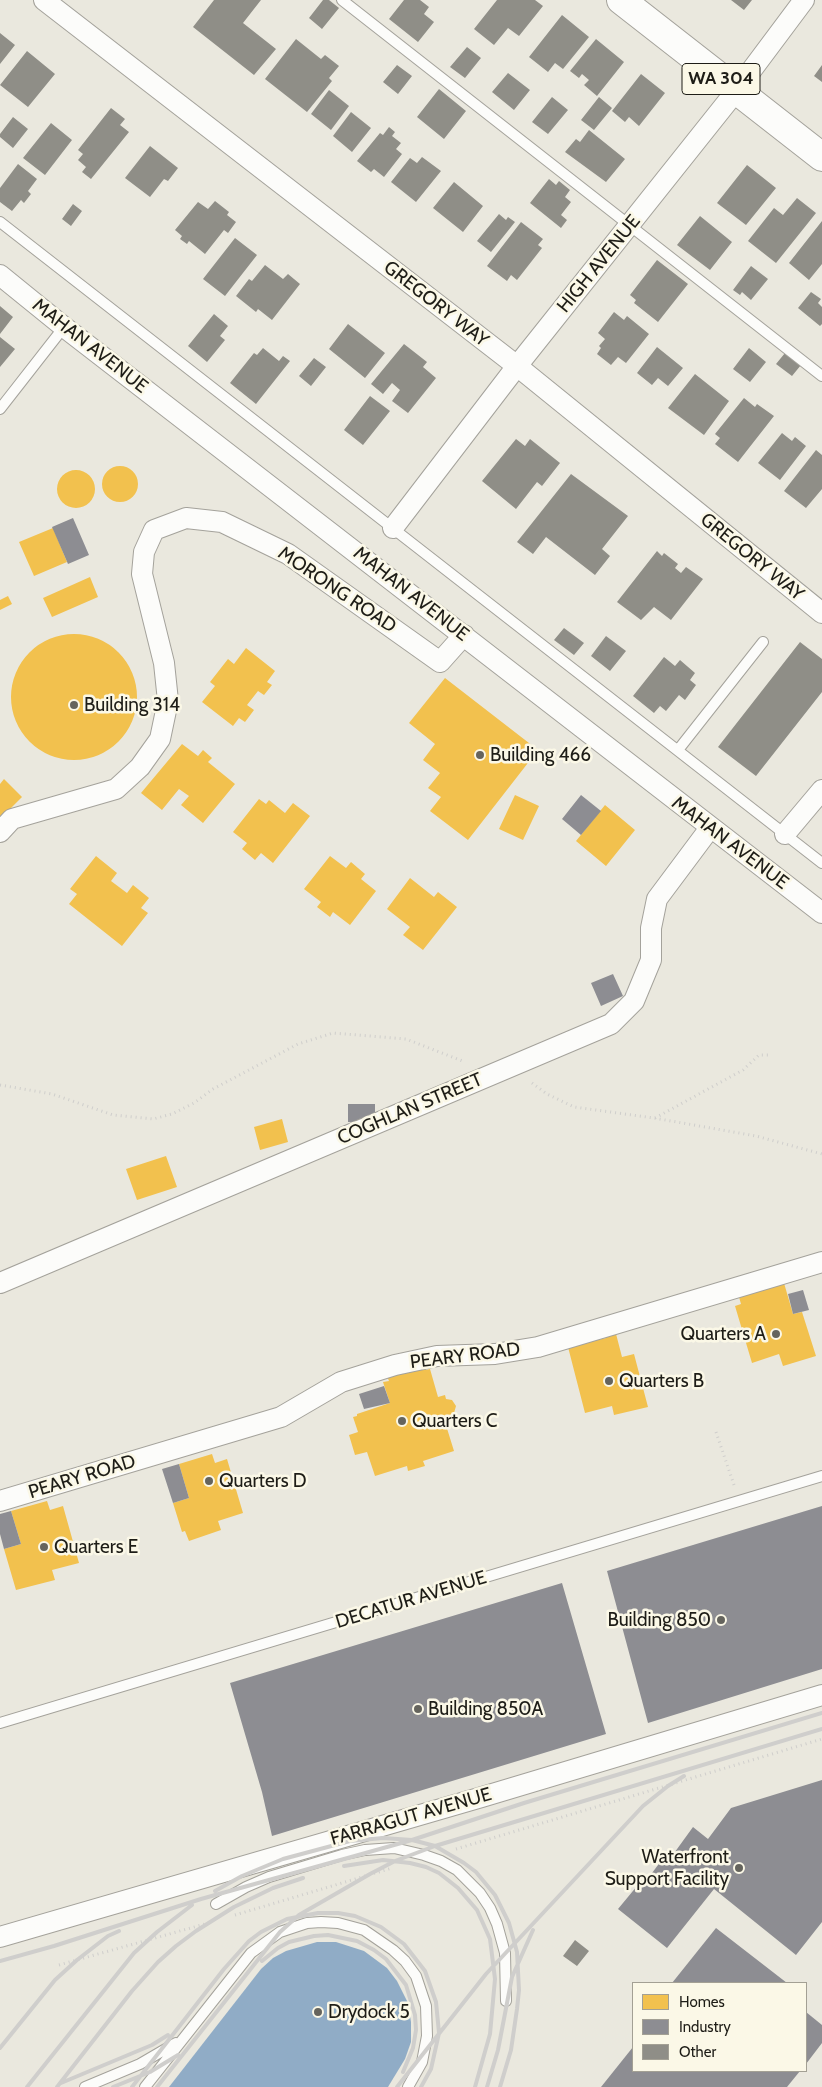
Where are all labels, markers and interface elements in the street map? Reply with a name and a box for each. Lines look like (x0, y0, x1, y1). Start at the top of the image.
road number: WA 304 (682, 64, 760, 95)
street label: HIGH AVENUE (553, 210, 645, 318)
street label: GREGORY WAY (379, 256, 493, 352)
street label: MAHAN AVENUE (28, 294, 152, 398)
street label: GREGORY WAY (696, 508, 808, 606)
street label: MORONG ROAD (273, 542, 401, 638)
street label: MAHAN AVENUE (349, 542, 473, 646)
place label: Building 314 (84, 694, 180, 716)
marker: Building 314 (68, 699, 80, 711)
place label: Building 466 (490, 744, 591, 766)
marker: Building 466 (474, 749, 486, 761)
street label: MAHAN AVENUE (667, 792, 793, 894)
street label: COGHLAN STREET (334, 1068, 486, 1150)
place label: Quarters A (680, 1323, 766, 1345)
marker: Quarters A (770, 1328, 782, 1340)
street label: PEARY ROAD (409, 1338, 521, 1374)
place label: Quarters B (619, 1370, 704, 1392)
marker: Quarters B (603, 1375, 615, 1387)
place label: Quarters C (412, 1410, 498, 1432)
marker: Quarters C (396, 1415, 408, 1427)
street label: PEARY ROAD (26, 1450, 138, 1504)
place label: Quarters D (219, 1470, 307, 1492)
marker: Quarters D (203, 1475, 215, 1487)
place label: Quarters E (54, 1536, 138, 1558)
marker: Quarters E (38, 1541, 50, 1553)
street label: DECATUR AVENUE (333, 1566, 489, 1634)
place label: Building 850 (607, 1609, 711, 1631)
marker: Building 850 (715, 1614, 727, 1626)
place label: Building 850A (428, 1698, 543, 1720)
marker: Building 850A (412, 1703, 424, 1715)
street label: FARRAGUT AVENUE (328, 1783, 494, 1851)
place label: Waterfront Support Facility (605, 1846, 729, 1890)
marker: Waterfront Support Facility (733, 1862, 745, 1874)
legend (632, 1982, 807, 2072)
text: Homes (679, 1993, 725, 2011)
place label: Drydock 5 (328, 2001, 410, 2023)
marker: Drydock 5 (312, 2006, 324, 2018)
text: Industry (679, 2018, 731, 2036)
text: Other (679, 2043, 716, 2061)

